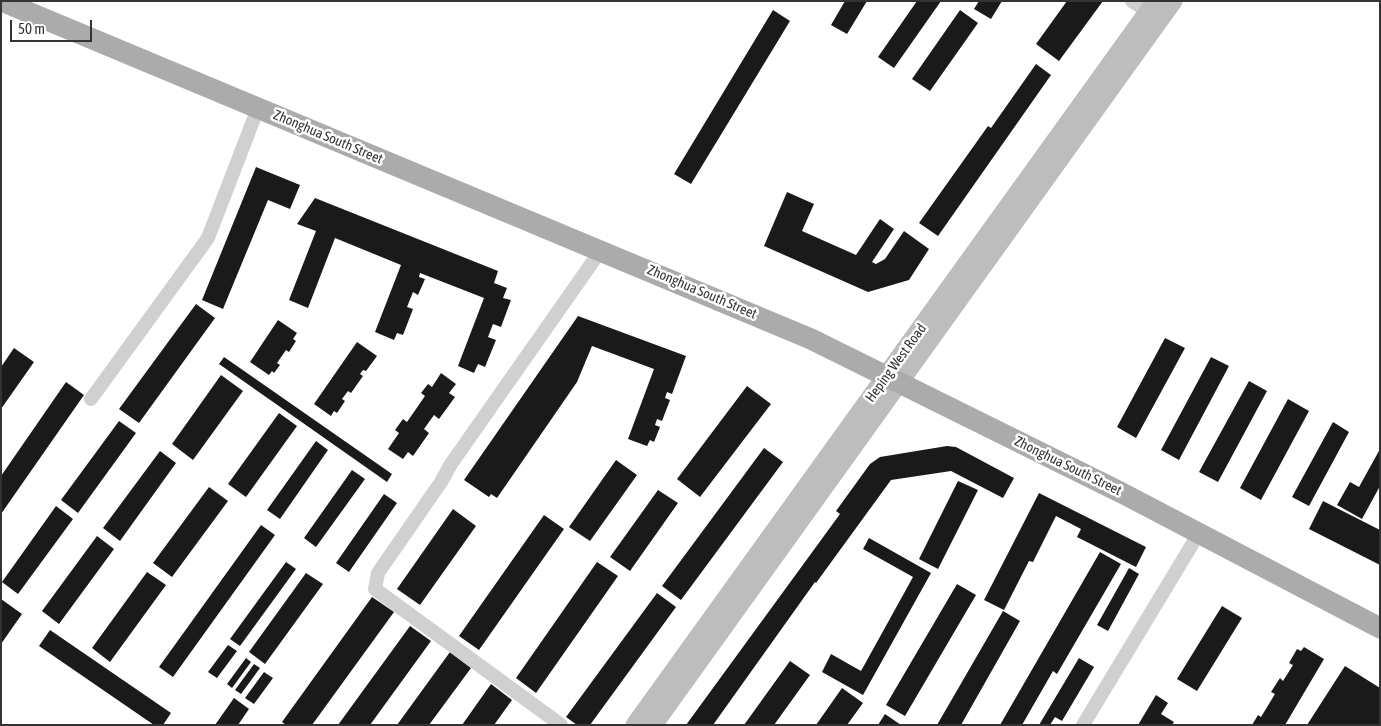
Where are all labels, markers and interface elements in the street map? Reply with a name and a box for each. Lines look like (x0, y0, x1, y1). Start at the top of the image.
scale bar (12, 10, 95, 42)
text: 50 m (18, 20, 45, 37)
street label: Zhonghua South Street (271, 106, 385, 168)
street label: Zhonghua South Street (645, 261, 759, 323)
street label: Heping West Road (862, 321, 930, 405)
street label: Zhonghua South Street (1012, 433, 1124, 499)

